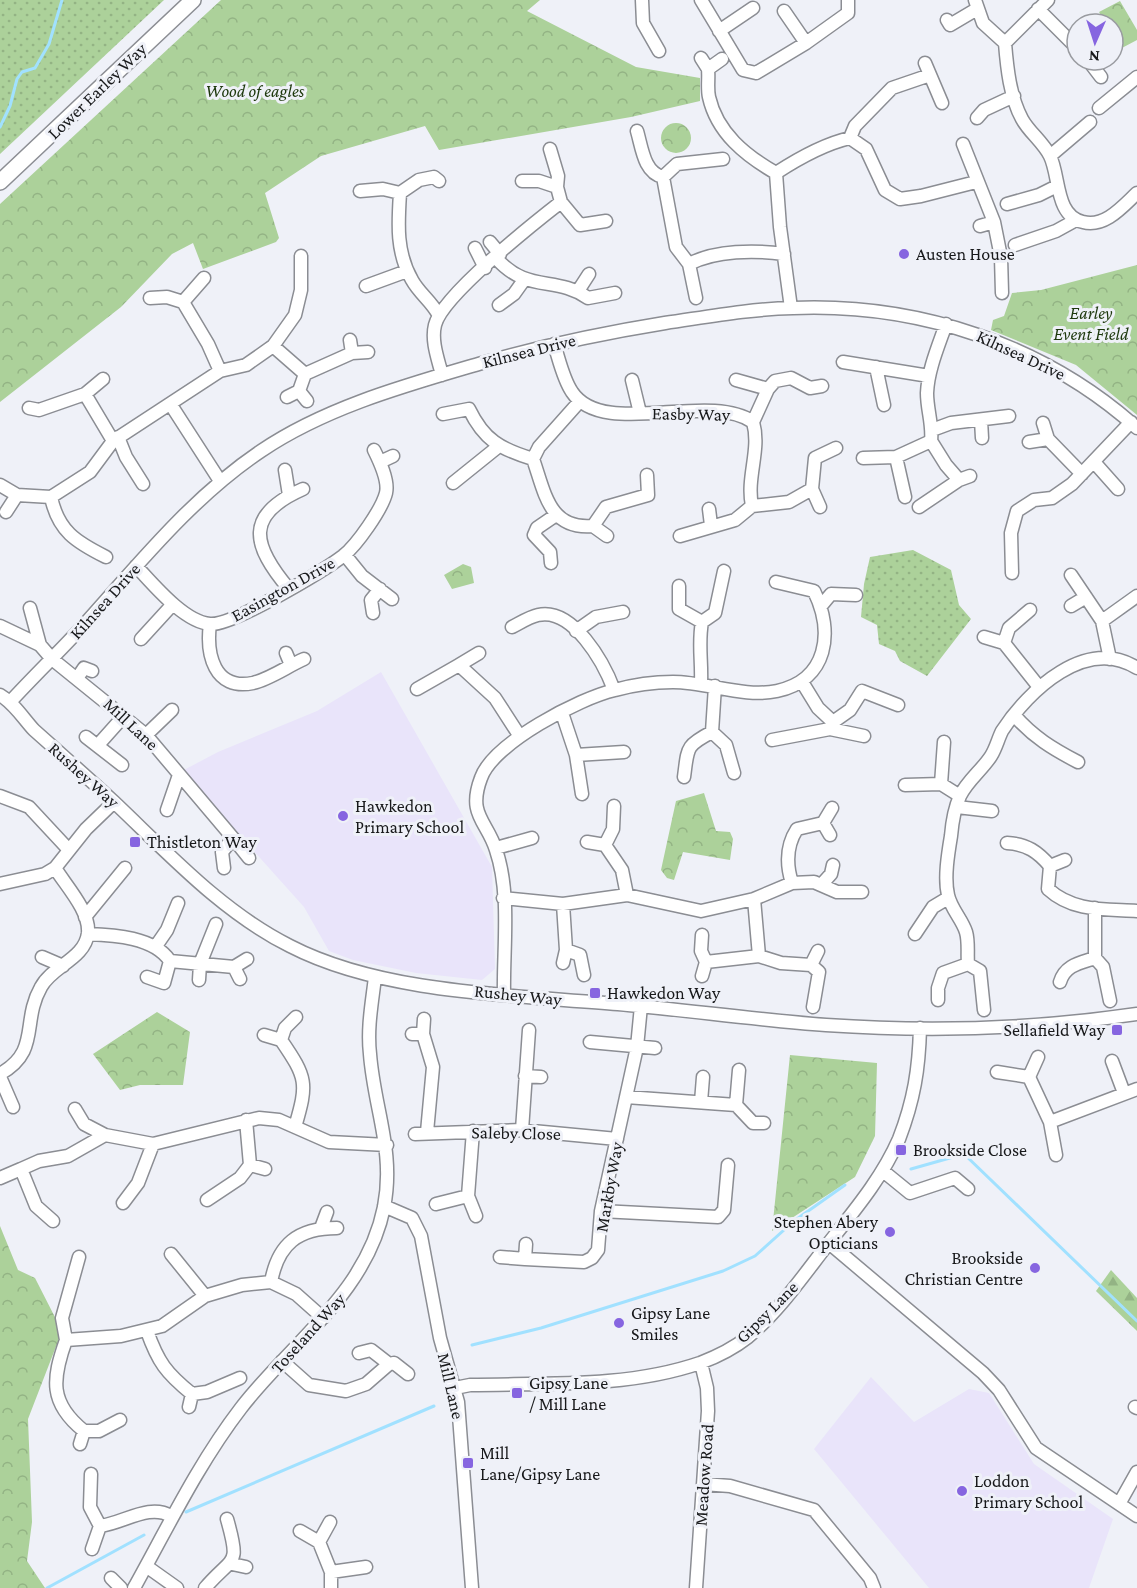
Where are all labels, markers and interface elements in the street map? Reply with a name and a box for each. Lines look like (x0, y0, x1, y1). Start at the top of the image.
north arrow (1065, 12, 1125, 72)
street label: Lower Earley Way (43, 38, 151, 143)
text: N (1088, 48, 1100, 65)
park label: Wood of eagles (206, 81, 305, 101)
place label: Austen House (916, 244, 1015, 264)
marker: Austen House (897, 247, 911, 261)
park label: Earley Event Field (1054, 303, 1129, 344)
street label: Kilnsea Drive (974, 326, 1068, 384)
street label: Kilnsea Drive (480, 330, 578, 372)
street label: Easby Way (652, 403, 731, 425)
street label: Easington Drive (228, 552, 338, 626)
street label: Kilnsea Drive (66, 559, 144, 643)
street label: Mill Lane (100, 694, 163, 754)
street label: Rushey Way (45, 738, 124, 812)
place label: Hawkedon Primary School (355, 796, 464, 837)
marker: Hawkedon Primary School (336, 809, 350, 823)
place label: Thistleton Way (147, 832, 258, 852)
marker: Thistleton Way (128, 835, 142, 849)
street label: Rushey Way (473, 980, 563, 1010)
place label: Hawkedon Way (607, 983, 721, 1003)
marker: Hawkedon Way (588, 986, 602, 1000)
place label: Sellafield Way (1004, 1020, 1106, 1040)
marker: Sellafield Way (1110, 1023, 1124, 1037)
street label: Saleby Close (471, 1122, 561, 1144)
street label: Markby Way (591, 1140, 627, 1234)
place label: Brookside Close (913, 1140, 1027, 1160)
marker: Brookside Close (894, 1143, 908, 1157)
place label: Stephen Abery Opticians (774, 1212, 879, 1253)
marker: Stephen Abery Opticians (883, 1225, 897, 1239)
place label: Brookside Christian Centre (905, 1248, 1023, 1289)
marker: Brookside Christian Centre (1028, 1261, 1042, 1275)
street label: Gipsy Lane (732, 1277, 802, 1347)
street label: Toseland Way (267, 1288, 350, 1377)
place label: Gipsy Lane Smiles (631, 1303, 710, 1344)
marker: Gipsy Lane Smiles (612, 1316, 626, 1330)
street label: Mill Lane (434, 1351, 468, 1421)
place label: Gipsy Lane / Mill Lane (529, 1373, 608, 1414)
marker: Gipsy Lane / Mill Lane (510, 1386, 524, 1400)
street label: Meadow Road (690, 1423, 718, 1527)
place label: Mill Lane/Gipsy Lane (480, 1443, 600, 1484)
marker: Mill Lane/Gipsy Lane (461, 1456, 475, 1470)
place label: Loddon Primary School (974, 1471, 1083, 1512)
marker: Loddon Primary School (955, 1484, 969, 1498)

